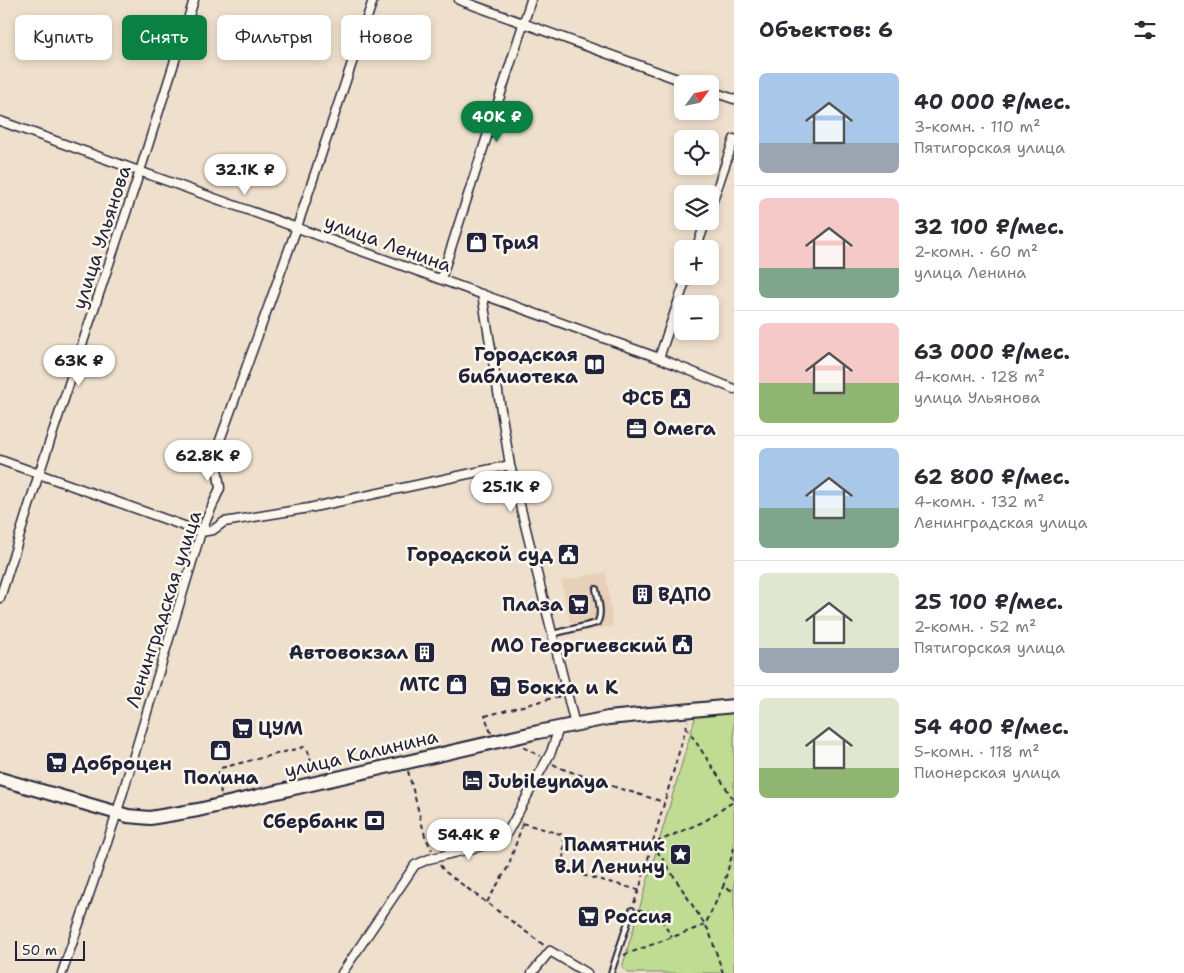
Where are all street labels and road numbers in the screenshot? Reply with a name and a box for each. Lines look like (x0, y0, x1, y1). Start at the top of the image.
street label: улица Ульянова (66, 162, 137, 312)
street label: улица Ленина (321, 209, 455, 278)
street label: Ленинградская улица (120, 507, 207, 711)
street label: улица Калинина (282, 724, 441, 783)

